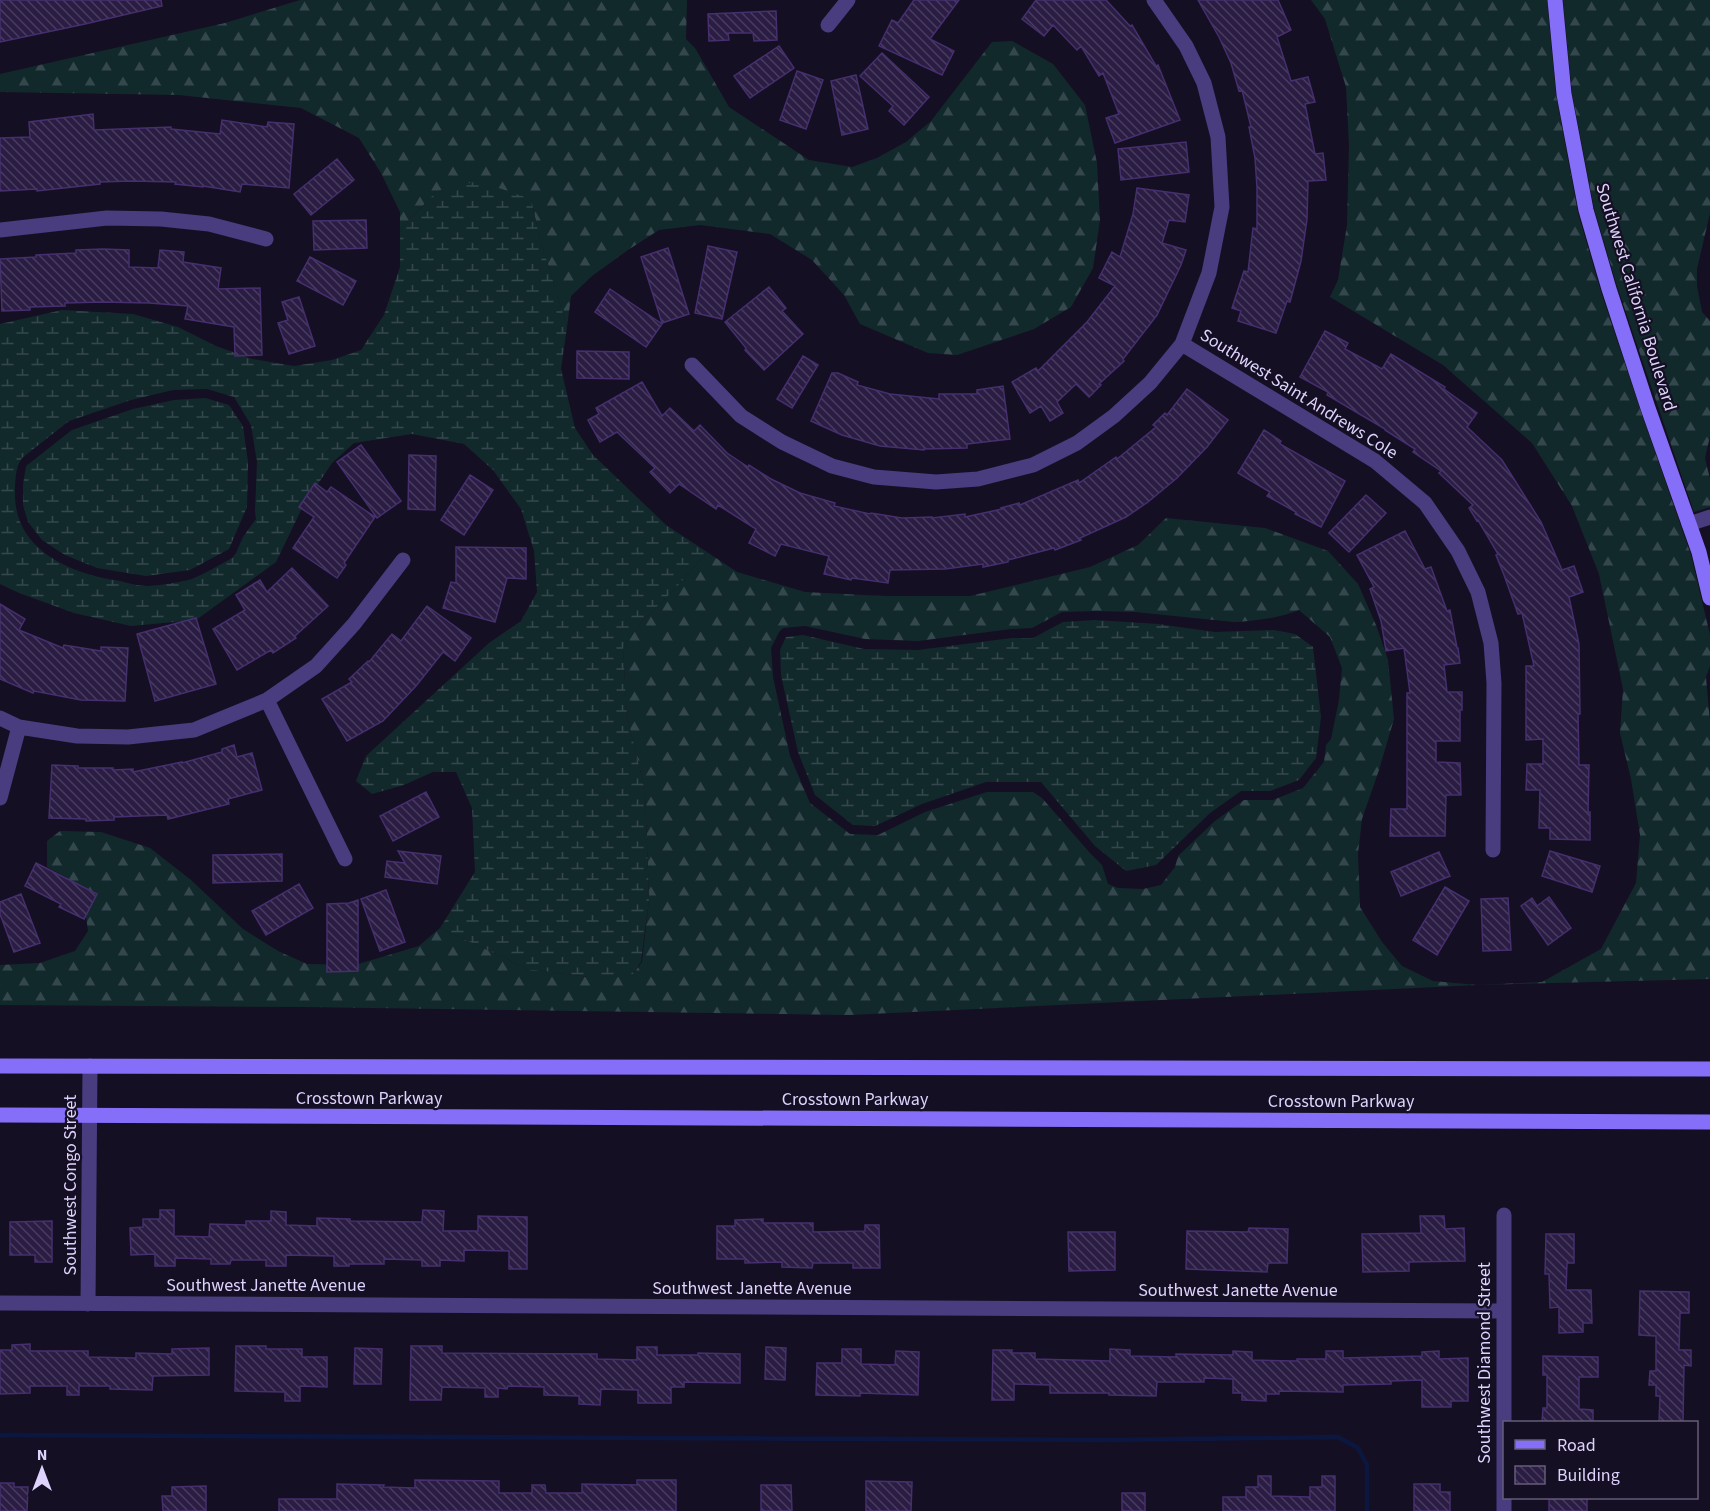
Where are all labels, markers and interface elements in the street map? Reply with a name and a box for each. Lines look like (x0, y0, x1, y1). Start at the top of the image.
street label: Southwest California Boulevard (1589, 180, 1683, 414)
street label: Southwest Saint Andrews Cole (1195, 323, 1403, 465)
street label: Crosstown Parkway (296, 1086, 443, 1111)
street label: Crosstown Parkway (782, 1087, 929, 1112)
street label: Crosstown Parkway (1268, 1089, 1415, 1114)
street label: Southwest Congo Street (58, 1095, 83, 1275)
street label: Southwest Diamond Street (1472, 1262, 1497, 1464)
street label: Southwest Janette Avenue (166, 1273, 366, 1298)
street label: Southwest Janette Avenue (652, 1276, 852, 1301)
street label: Southwest Janette Avenue (1138, 1278, 1338, 1303)
legend (1503, 1421, 1698, 1499)
text: Road (1557, 1433, 1596, 1458)
north arrow (12, 1439, 72, 1499)
text: N (37, 1444, 47, 1466)
text: Building (1557, 1463, 1620, 1488)

